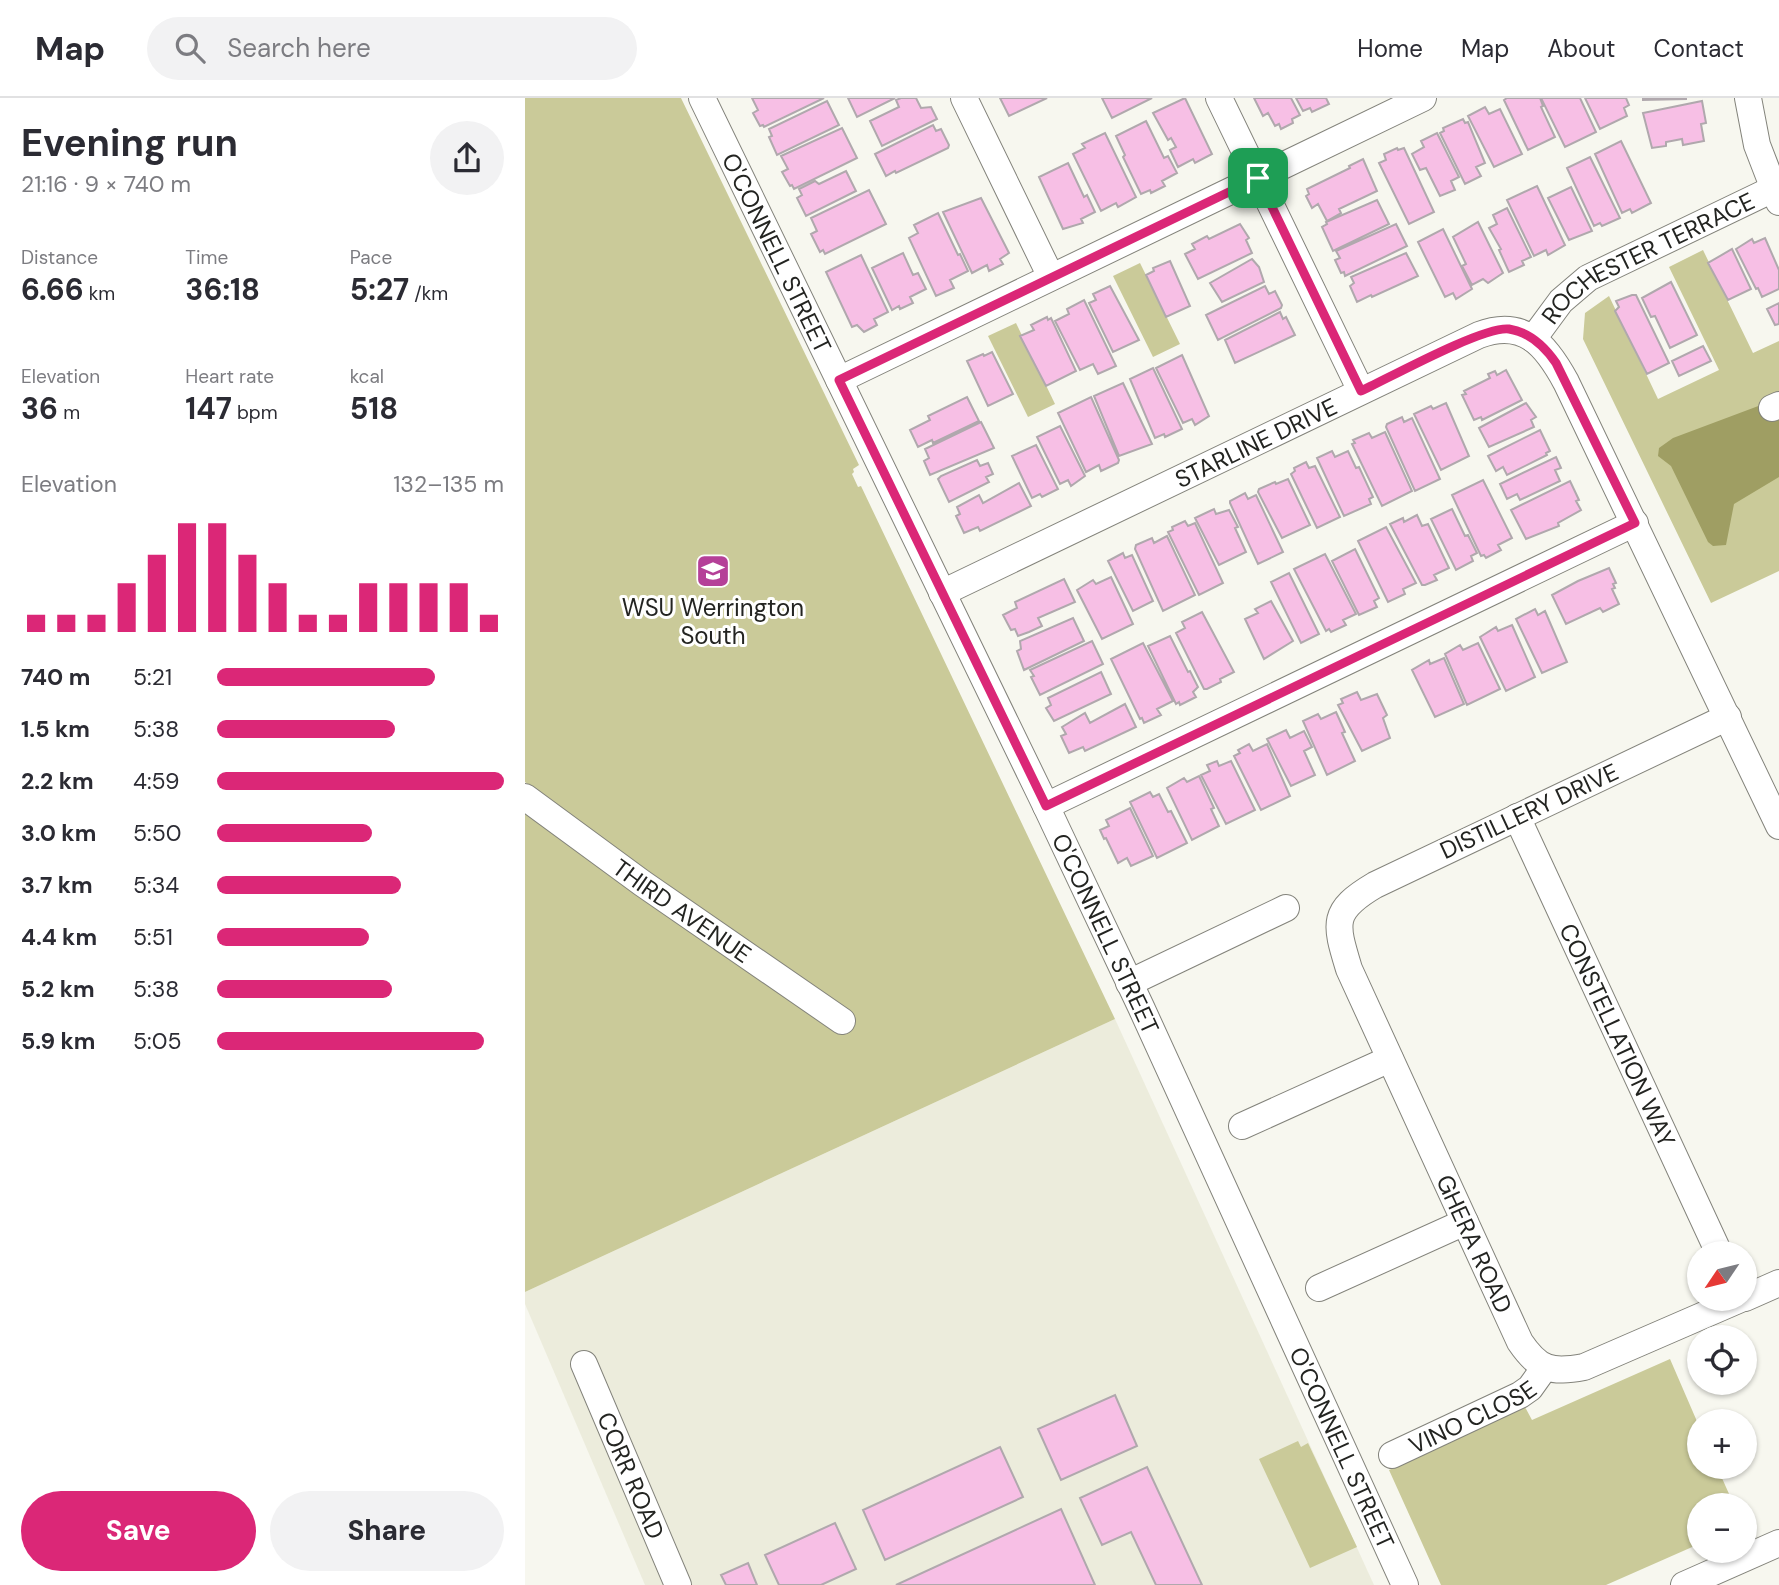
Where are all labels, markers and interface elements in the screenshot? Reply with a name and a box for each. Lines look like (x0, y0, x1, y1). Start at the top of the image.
search box (147, 17, 637, 80)
text: Map (35, 27, 105, 70)
icon: search (171, 29, 209, 67)
text: Search here (227, 31, 371, 65)
text: Home (1357, 33, 1423, 64)
text: Map (1461, 33, 1509, 64)
text: About (1547, 33, 1616, 64)
text: Contact (1654, 33, 1744, 64)
text: Evening run (21, 118, 238, 168)
button: share (430, 121, 504, 195)
street label: O'CONNELL STREET (715, 148, 839, 358)
pin (1228, 148, 1288, 208)
icon: arrive (1239, 159, 1277, 197)
text: 21:16 · 9 × 740 m (21, 169, 191, 199)
street label: ROCHESTER TERRACE (1534, 185, 1759, 330)
text: Distance (21, 245, 98, 270)
text: Time (185, 245, 228, 270)
text: Pace (350, 245, 392, 270)
text: 6.66 (21, 270, 84, 309)
text: 36:18 (185, 270, 260, 309)
text: 5:27 (350, 270, 409, 309)
text: km (84, 281, 115, 306)
text: /km (409, 281, 448, 306)
text: Elevation (21, 364, 100, 389)
text: Heart rate (185, 364, 274, 389)
text: kcal (350, 364, 384, 389)
text: 36 (21, 389, 58, 428)
text: 147 (185, 389, 232, 428)
text: 518 (350, 389, 398, 428)
street label: STARLINE DRIVE (1170, 390, 1342, 494)
text: m (58, 400, 80, 425)
text: bpm (232, 400, 278, 425)
text: Elevation (21, 469, 117, 499)
text: 132–135 m (393, 469, 504, 499)
school or university icon: WSU Werrington South (694, 552, 732, 590)
place label: WSU Werrington South (622, 592, 804, 651)
text: 740 m (21, 662, 90, 692)
text: 5:21 (133, 662, 172, 692)
text: 1.5 km (21, 714, 90, 744)
text: 5:38 (133, 714, 179, 744)
street label: DISTILLERY DRIVE (1435, 756, 1623, 866)
text: 2.2 km (21, 766, 94, 796)
text: 4:59 (133, 766, 179, 796)
text: 3.0 km (21, 818, 96, 848)
text: 5:50 (133, 818, 181, 848)
street label: O'CONNELL STREET (1045, 828, 1167, 1039)
street label: THIRD AVENUE (607, 852, 758, 969)
text: 3.7 km (21, 870, 93, 900)
text: 5:34 (133, 870, 179, 900)
street label: CONSTELLATION WAY (1553, 918, 1683, 1151)
text: 4.4 km (21, 922, 97, 952)
text: 5:51 (133, 922, 173, 952)
text: 5.2 km (21, 974, 95, 1004)
text: 5:38 (133, 974, 179, 1004)
text: 5.9 km (21, 1026, 95, 1056)
text: 5:05 (133, 1026, 181, 1056)
street label: GHERA ROAD (1430, 1169, 1520, 1318)
north arrow (1687, 1241, 1757, 1311)
map controls (1687, 1241, 1757, 1563)
button: locate (1687, 1325, 1757, 1395)
street label: O'CONNELL STREET (1283, 1342, 1402, 1554)
street label: VINO CLOSE (1404, 1373, 1542, 1460)
street label: CORR ROAD (591, 1407, 672, 1543)
button: + (1687, 1409, 1757, 1479)
button: Save (21, 1491, 256, 1571)
button: Share (270, 1491, 504, 1571)
button: − (1687, 1493, 1757, 1563)

